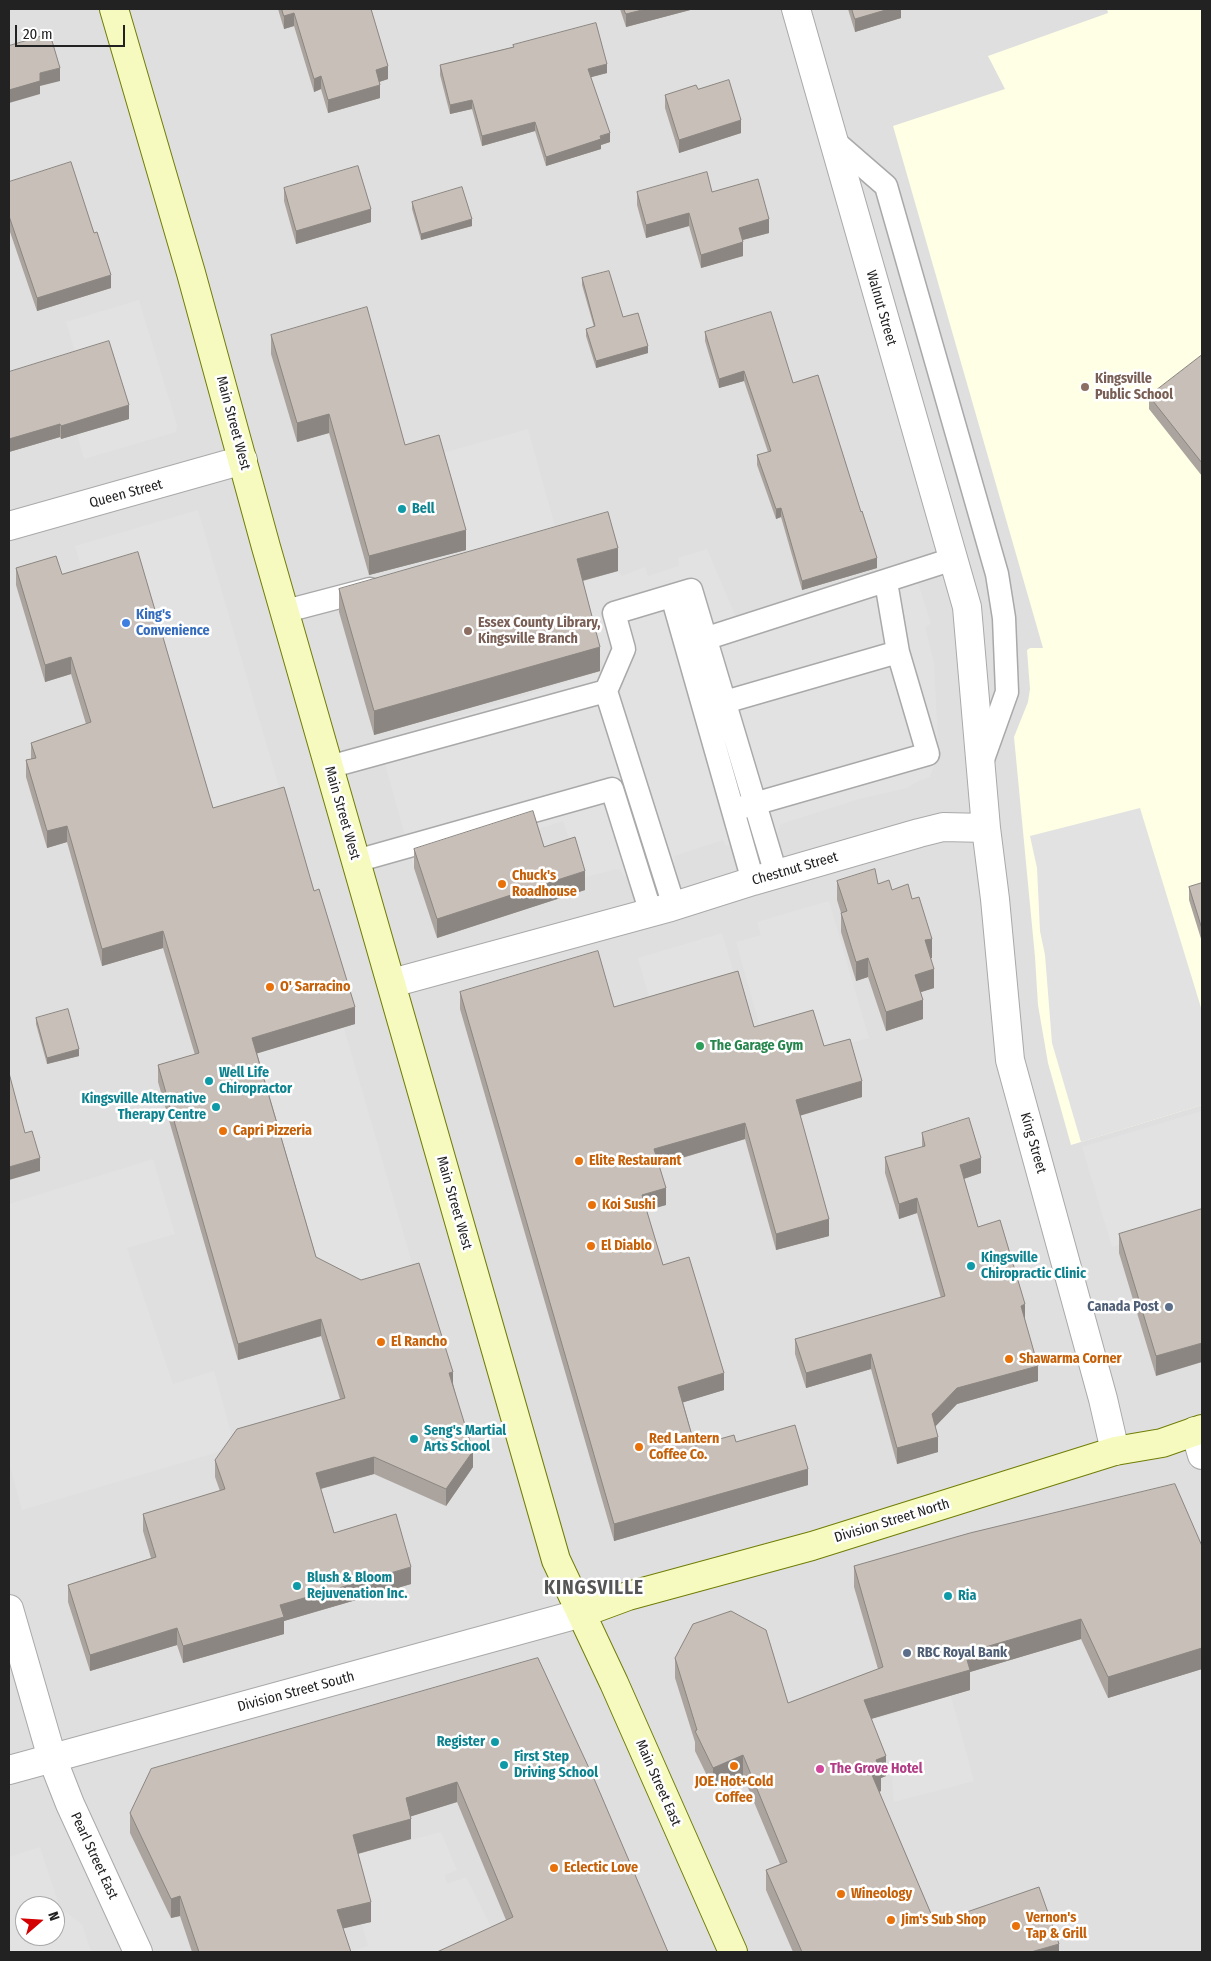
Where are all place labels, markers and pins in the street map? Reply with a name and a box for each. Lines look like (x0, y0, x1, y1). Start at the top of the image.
place label: Kingsville Public School (1095, 371, 1173, 404)
marker: Kingsville Public School (1079, 381, 1091, 393)
place label: Bell (412, 501, 435, 517)
marker: Bell (396, 503, 408, 515)
place label: King's Convenience (136, 607, 210, 640)
place label: Essex County Library, Kingsville Branch (478, 615, 601, 648)
marker: King's Convenience (120, 617, 132, 629)
marker: Essex County Library, Kingsville Branch (462, 625, 474, 637)
place label: Chuck's Roadhouse (512, 868, 577, 900)
marker: Chuck's Roadhouse (496, 878, 508, 890)
place label: O' Sarracino (280, 979, 350, 995)
marker: O' Sarracino (264, 981, 276, 993)
place label: The Garage Gym (710, 1038, 803, 1054)
marker: The Garage Gym (694, 1040, 706, 1052)
place label: Well Life Chiropractor (219, 1065, 292, 1098)
marker: Well Life Chiropractor (203, 1075, 215, 1087)
place label: Kingsville Alternative Therapy Centre (82, 1091, 206, 1124)
marker: Kingsville Alternative Therapy Centre (210, 1101, 222, 1113)
place label: Capri Pizzeria (233, 1123, 312, 1139)
marker: Capri Pizzeria (217, 1125, 229, 1137)
place label: Elite Restaurant (589, 1153, 681, 1169)
marker: Elite Restaurant (573, 1155, 585, 1167)
place label: Koi Sushi (602, 1197, 656, 1213)
marker: Koi Sushi (586, 1199, 598, 1211)
place label: El Diablo (601, 1238, 652, 1254)
marker: El Diablo (585, 1240, 597, 1252)
place label: Kingsville Chiropractic Clinic (981, 1250, 1086, 1282)
marker: Kingsville Chiropractic Clinic (965, 1260, 977, 1272)
place label: Canada Post (1087, 1299, 1159, 1315)
marker: Canada Post (1163, 1301, 1175, 1313)
place label: El Rancho (391, 1334, 447, 1350)
marker: El Rancho (375, 1336, 387, 1348)
place label: Shawarma Corner (1019, 1351, 1122, 1367)
marker: Shawarma Corner (1003, 1353, 1015, 1365)
place label: Seng's Martial Arts School (424, 1423, 506, 1455)
place label: Red Lantern Coffee Co. (649, 1431, 719, 1464)
marker: Seng's Martial Arts School (408, 1433, 420, 1445)
marker: Red Lantern Coffee Co. (633, 1441, 645, 1453)
place label: Blush & Bloom Rejuvenation Inc. (307, 1570, 407, 1602)
marker: Blush & Bloom Rejuvenation Inc. (291, 1580, 303, 1592)
place label: Ria (958, 1588, 976, 1604)
marker: Ria (942, 1590, 954, 1602)
place label: RBC Royal Bank (917, 1645, 1007, 1661)
marker: RBC Royal Bank (901, 1647, 913, 1659)
place label: Register (437, 1734, 485, 1750)
marker: Register (489, 1736, 501, 1748)
place label: First Step Driving School (514, 1749, 598, 1781)
marker: First Step Driving School (498, 1759, 510, 1771)
marker: JOE. Hot+Cold Coffee (728, 1760, 740, 1772)
place label: The Grove Hotel (830, 1761, 923, 1777)
marker: The Grove Hotel (814, 1763, 826, 1775)
place label: JOE. Hot+Cold Coffee (695, 1774, 773, 1806)
place label: Eclectic Love (564, 1860, 638, 1876)
marker: Eclectic Love (548, 1862, 560, 1874)
place label: Wineology (851, 1886, 912, 1902)
marker: Wineology (835, 1888, 847, 1900)
place label: Vernon's Tap & Grill (1026, 1910, 1087, 1942)
place label: Jim's Sub Shop (901, 1912, 986, 1928)
marker: Jim's Sub Shop (885, 1914, 897, 1926)
marker: Vernon's Tap & Grill (1010, 1920, 1022, 1932)

